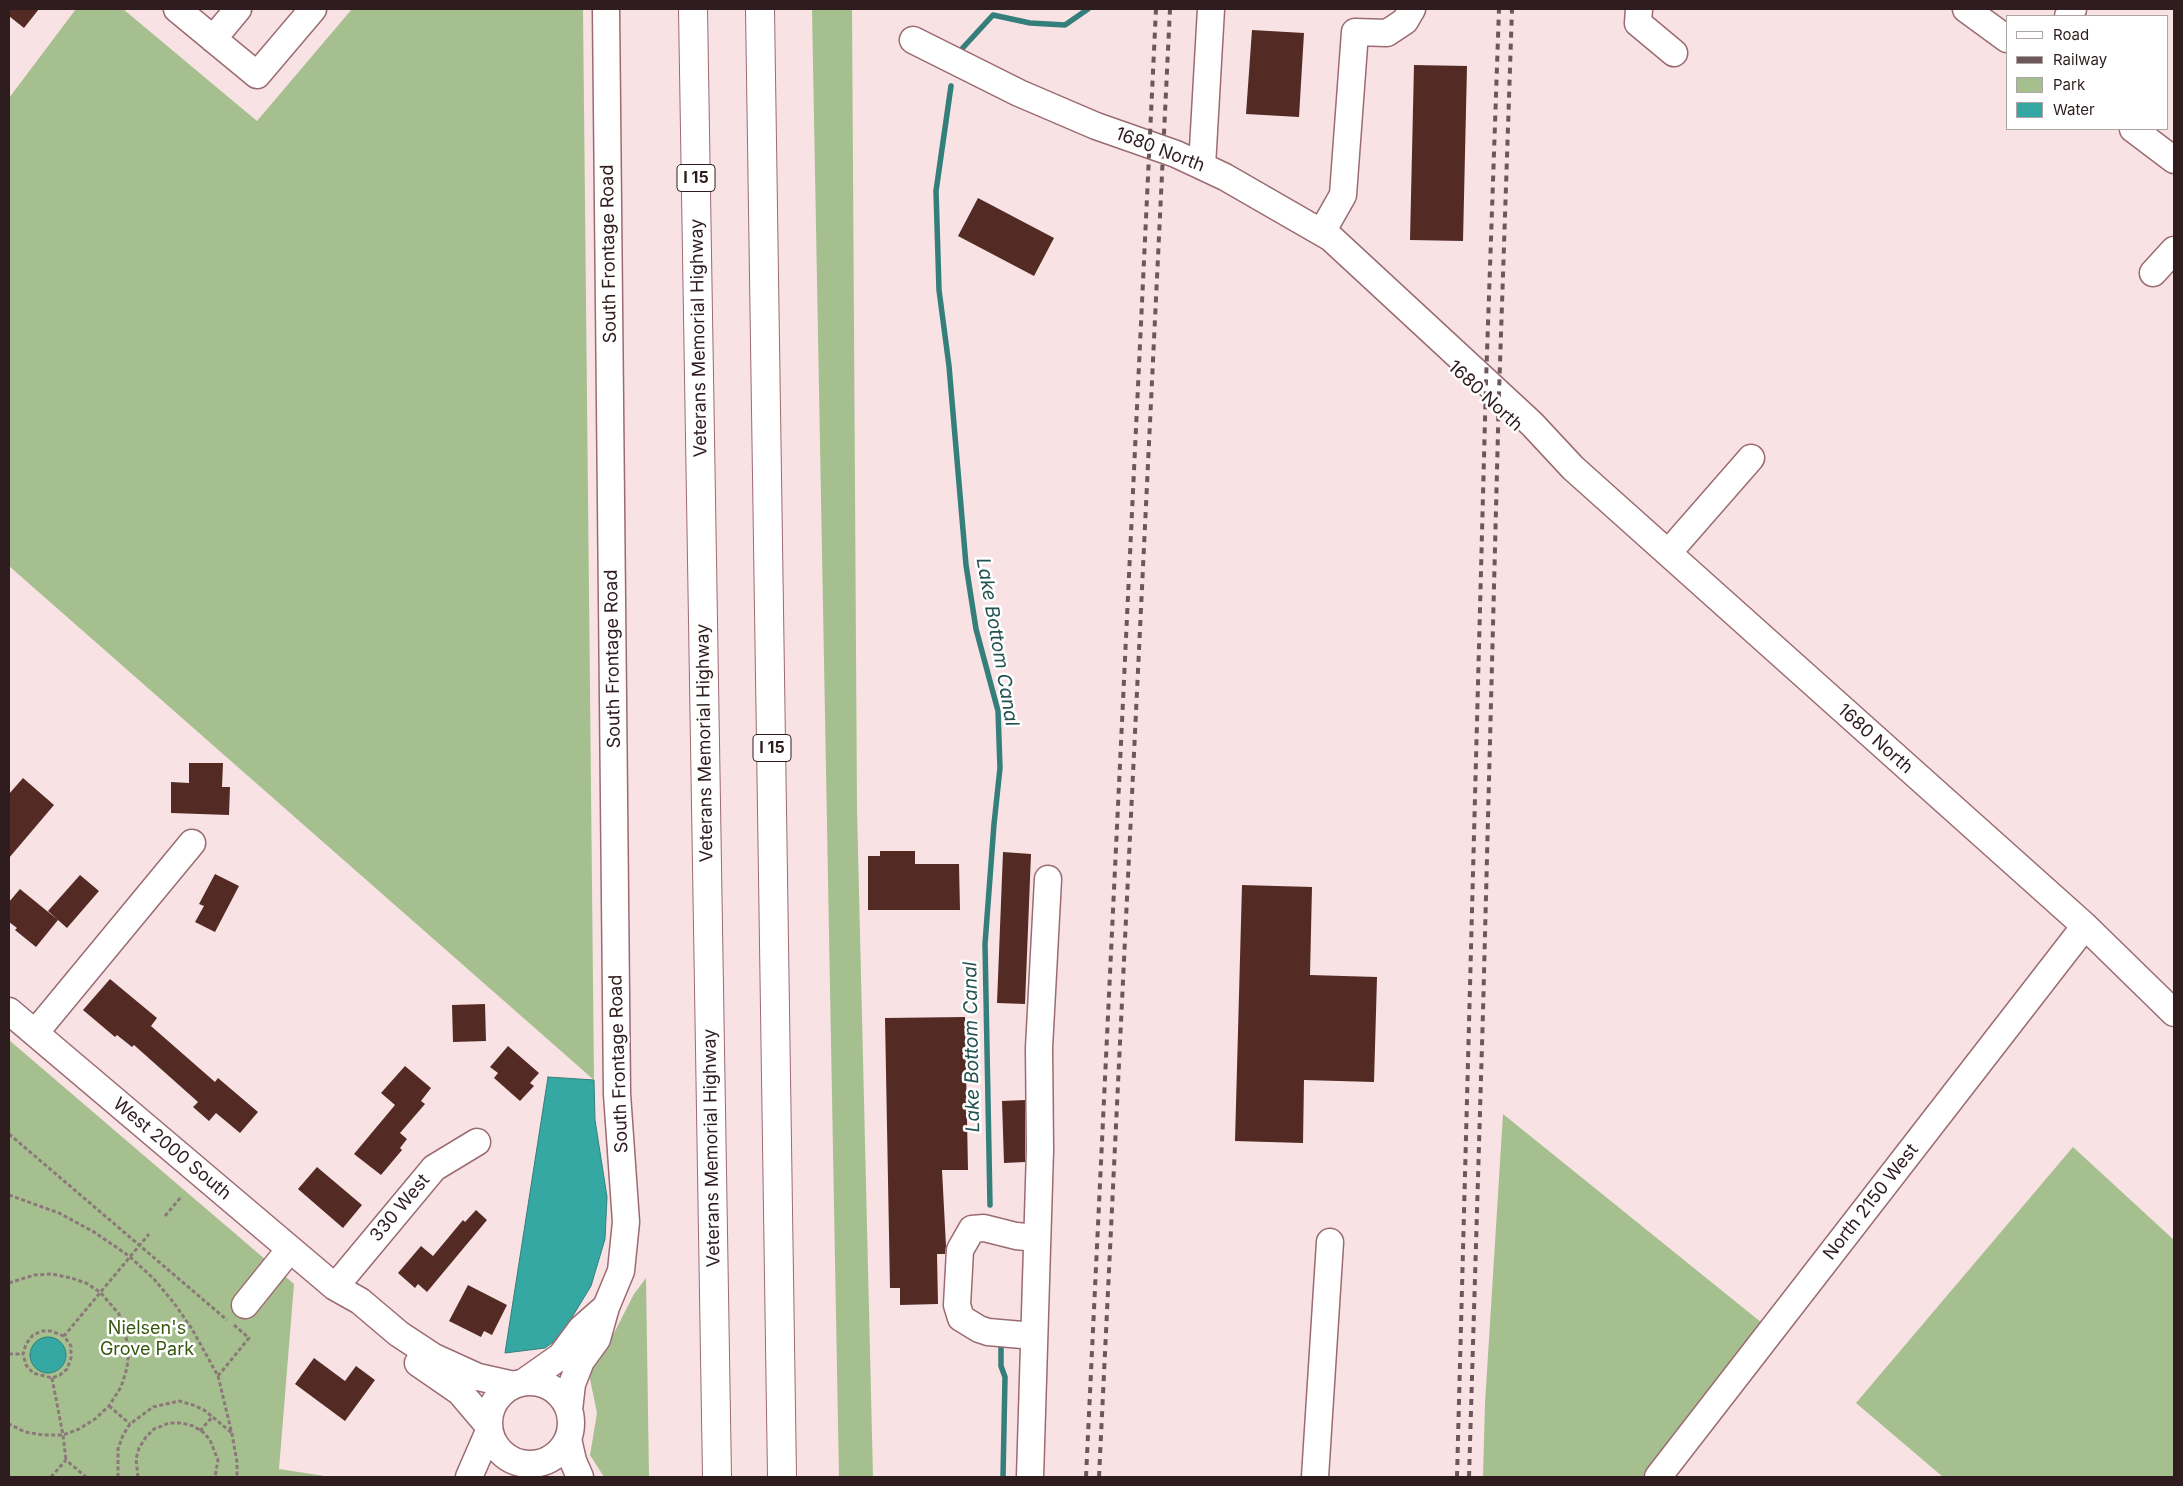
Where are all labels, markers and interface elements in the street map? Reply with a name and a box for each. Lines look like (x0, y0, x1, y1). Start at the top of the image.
legend (2006, 15, 2168, 130)
text: Road (2053, 25, 2089, 44)
text: Railway (2053, 50, 2107, 69)
text: Park (2053, 75, 2085, 94)
text: Water (2053, 100, 2095, 119)
street label: 1680 North (1112, 123, 1208, 177)
street label: South Frontage Road (597, 164, 621, 344)
road number: I 15 (677, 164, 715, 192)
street label: Veterans Memorial Highway (686, 219, 712, 457)
street label: 1680 North (1443, 356, 1527, 436)
water label: Lake Bottom Canal (971, 556, 1023, 728)
street label: South Frontage Road (601, 569, 625, 749)
street label: Veterans Memorial Highway (692, 624, 718, 862)
street label: 1680 North (1833, 700, 1917, 778)
road number: I 15 (753, 734, 791, 761)
water label: Lake Bottom Canal (959, 961, 985, 1133)
street label: South Frontage Road (605, 974, 633, 1154)
street label: Veterans Memorial Highway (699, 1029, 725, 1267)
street label: West 2000 South (109, 1093, 235, 1205)
street label: North 2150 West (1819, 1140, 1923, 1264)
street label: 330 West (366, 1170, 434, 1246)
park label: Nielsen's Grove Park (100, 1318, 194, 1360)

